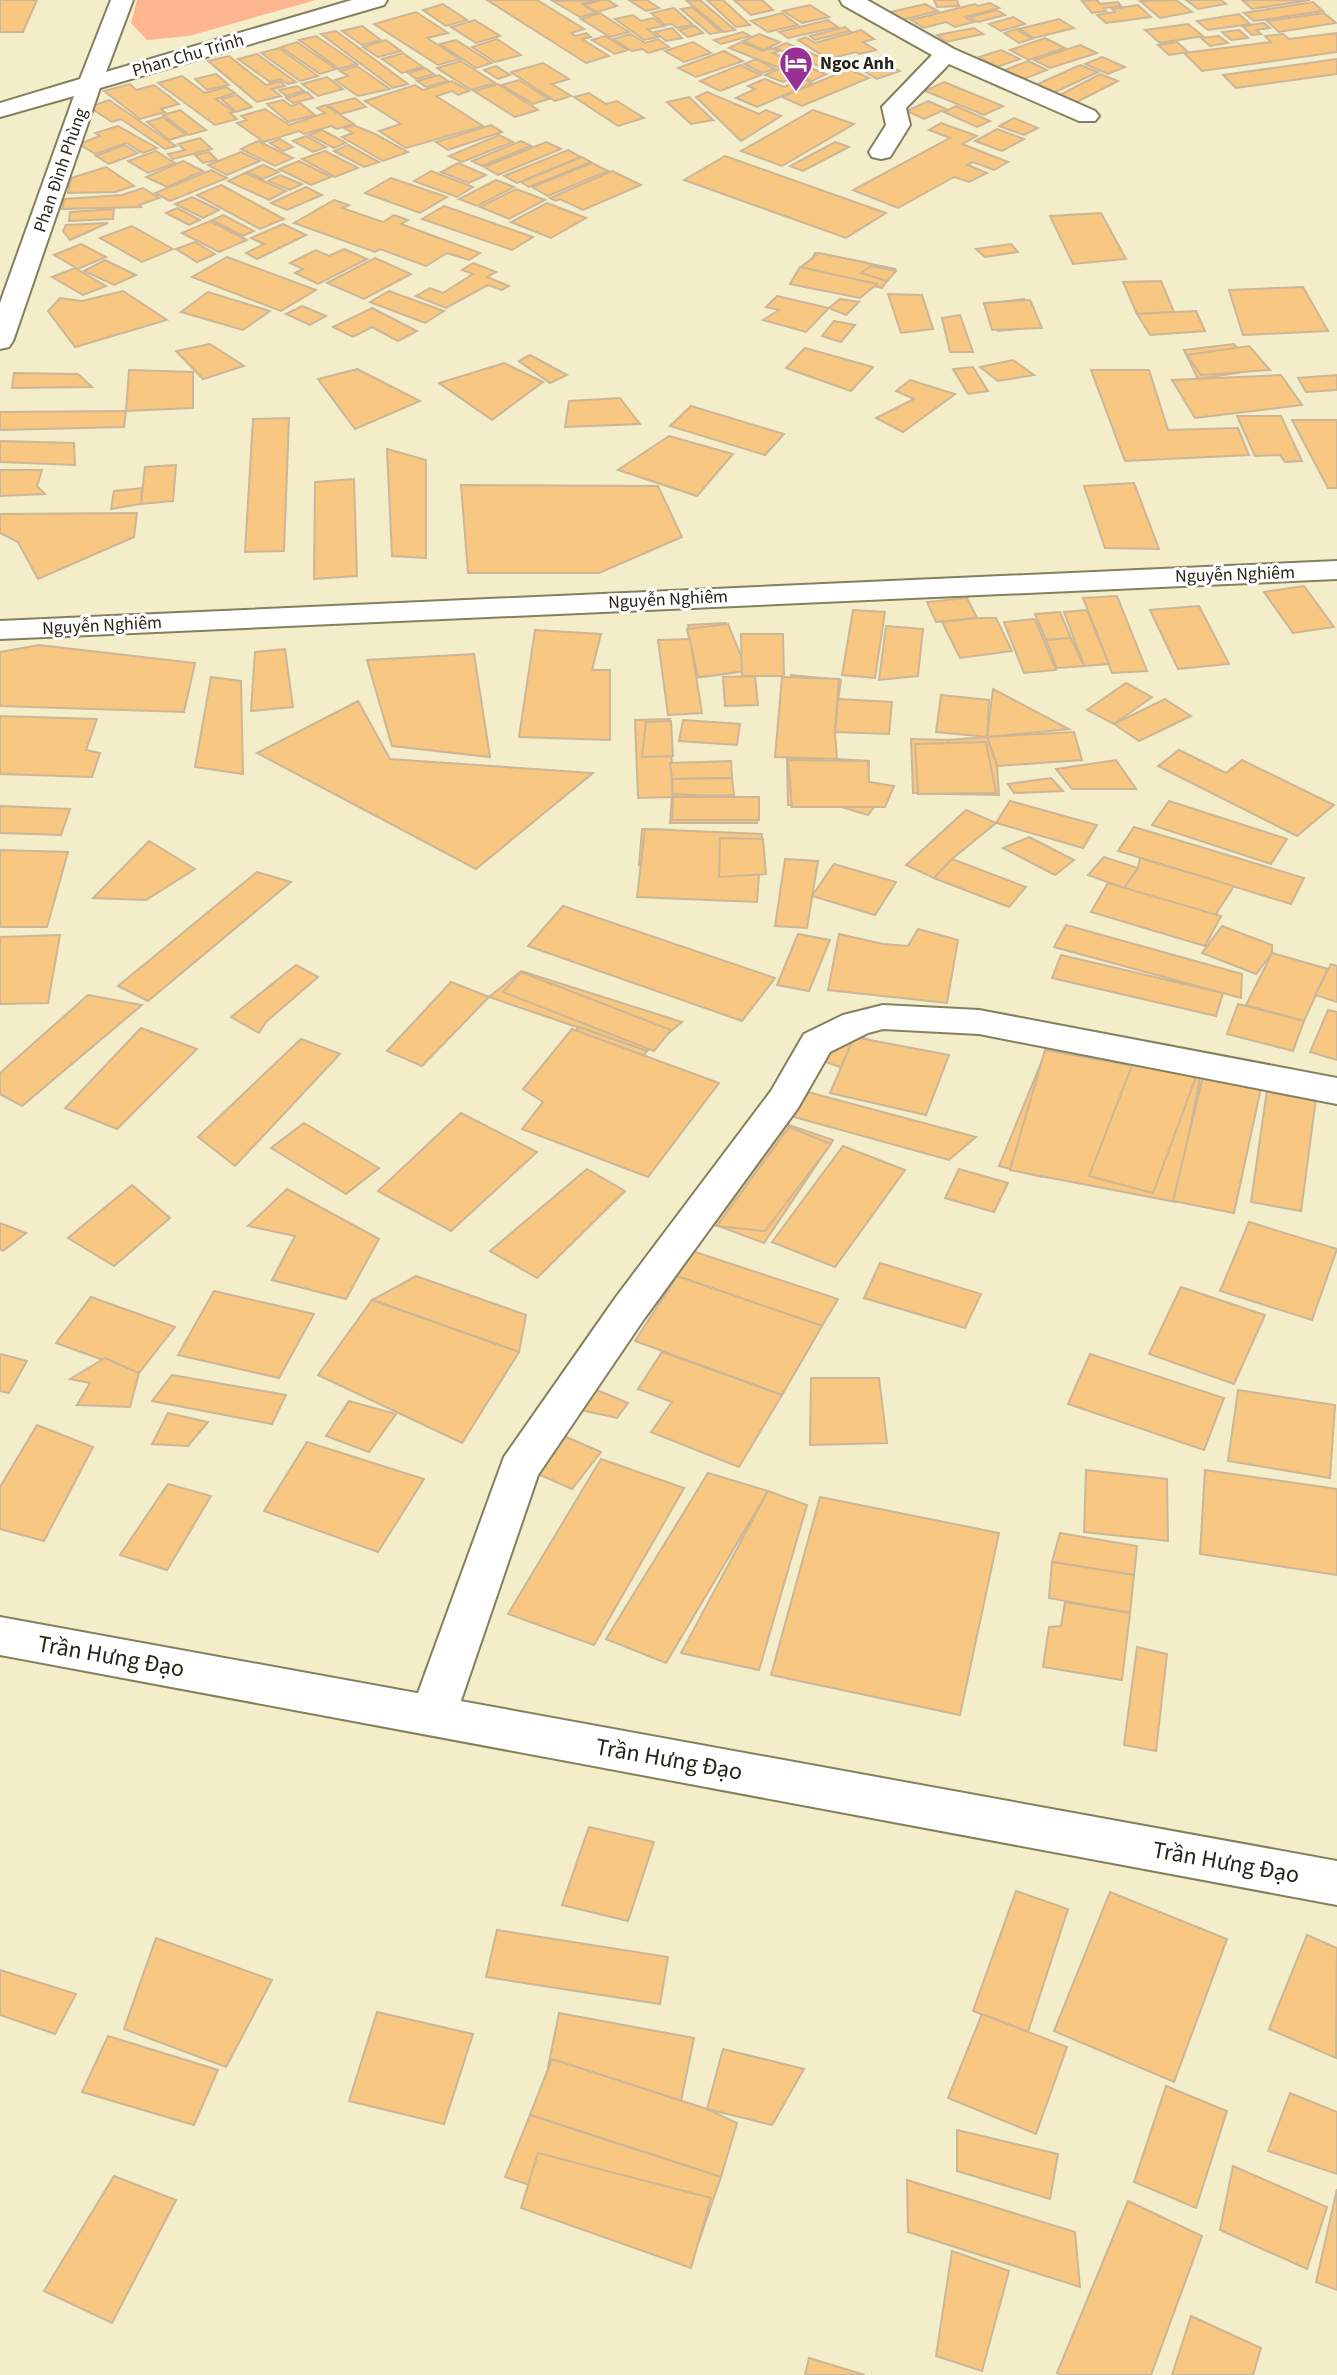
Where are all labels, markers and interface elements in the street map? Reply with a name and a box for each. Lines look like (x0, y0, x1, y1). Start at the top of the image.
street label: Phan Chu Trinh (129, 28, 247, 83)
hotel icon: Ngoc Anh (777, 44, 815, 93)
place label: Ngoc Anh (820, 51, 894, 76)
street label: Phan Đình Phùng (27, 104, 94, 236)
street label: Nguyễn Nghiêm (1175, 560, 1295, 589)
street label: Nguyễn Nghiêm (607, 584, 729, 615)
street label: Nguyễn Nghiêm (41, 610, 163, 641)
street label: Trần Hưng Đạo (35, 1626, 187, 1687)
street label: Trần Hưng Đạo (593, 1729, 745, 1790)
street label: Trần Hưng Đạo (1150, 1832, 1302, 1893)

